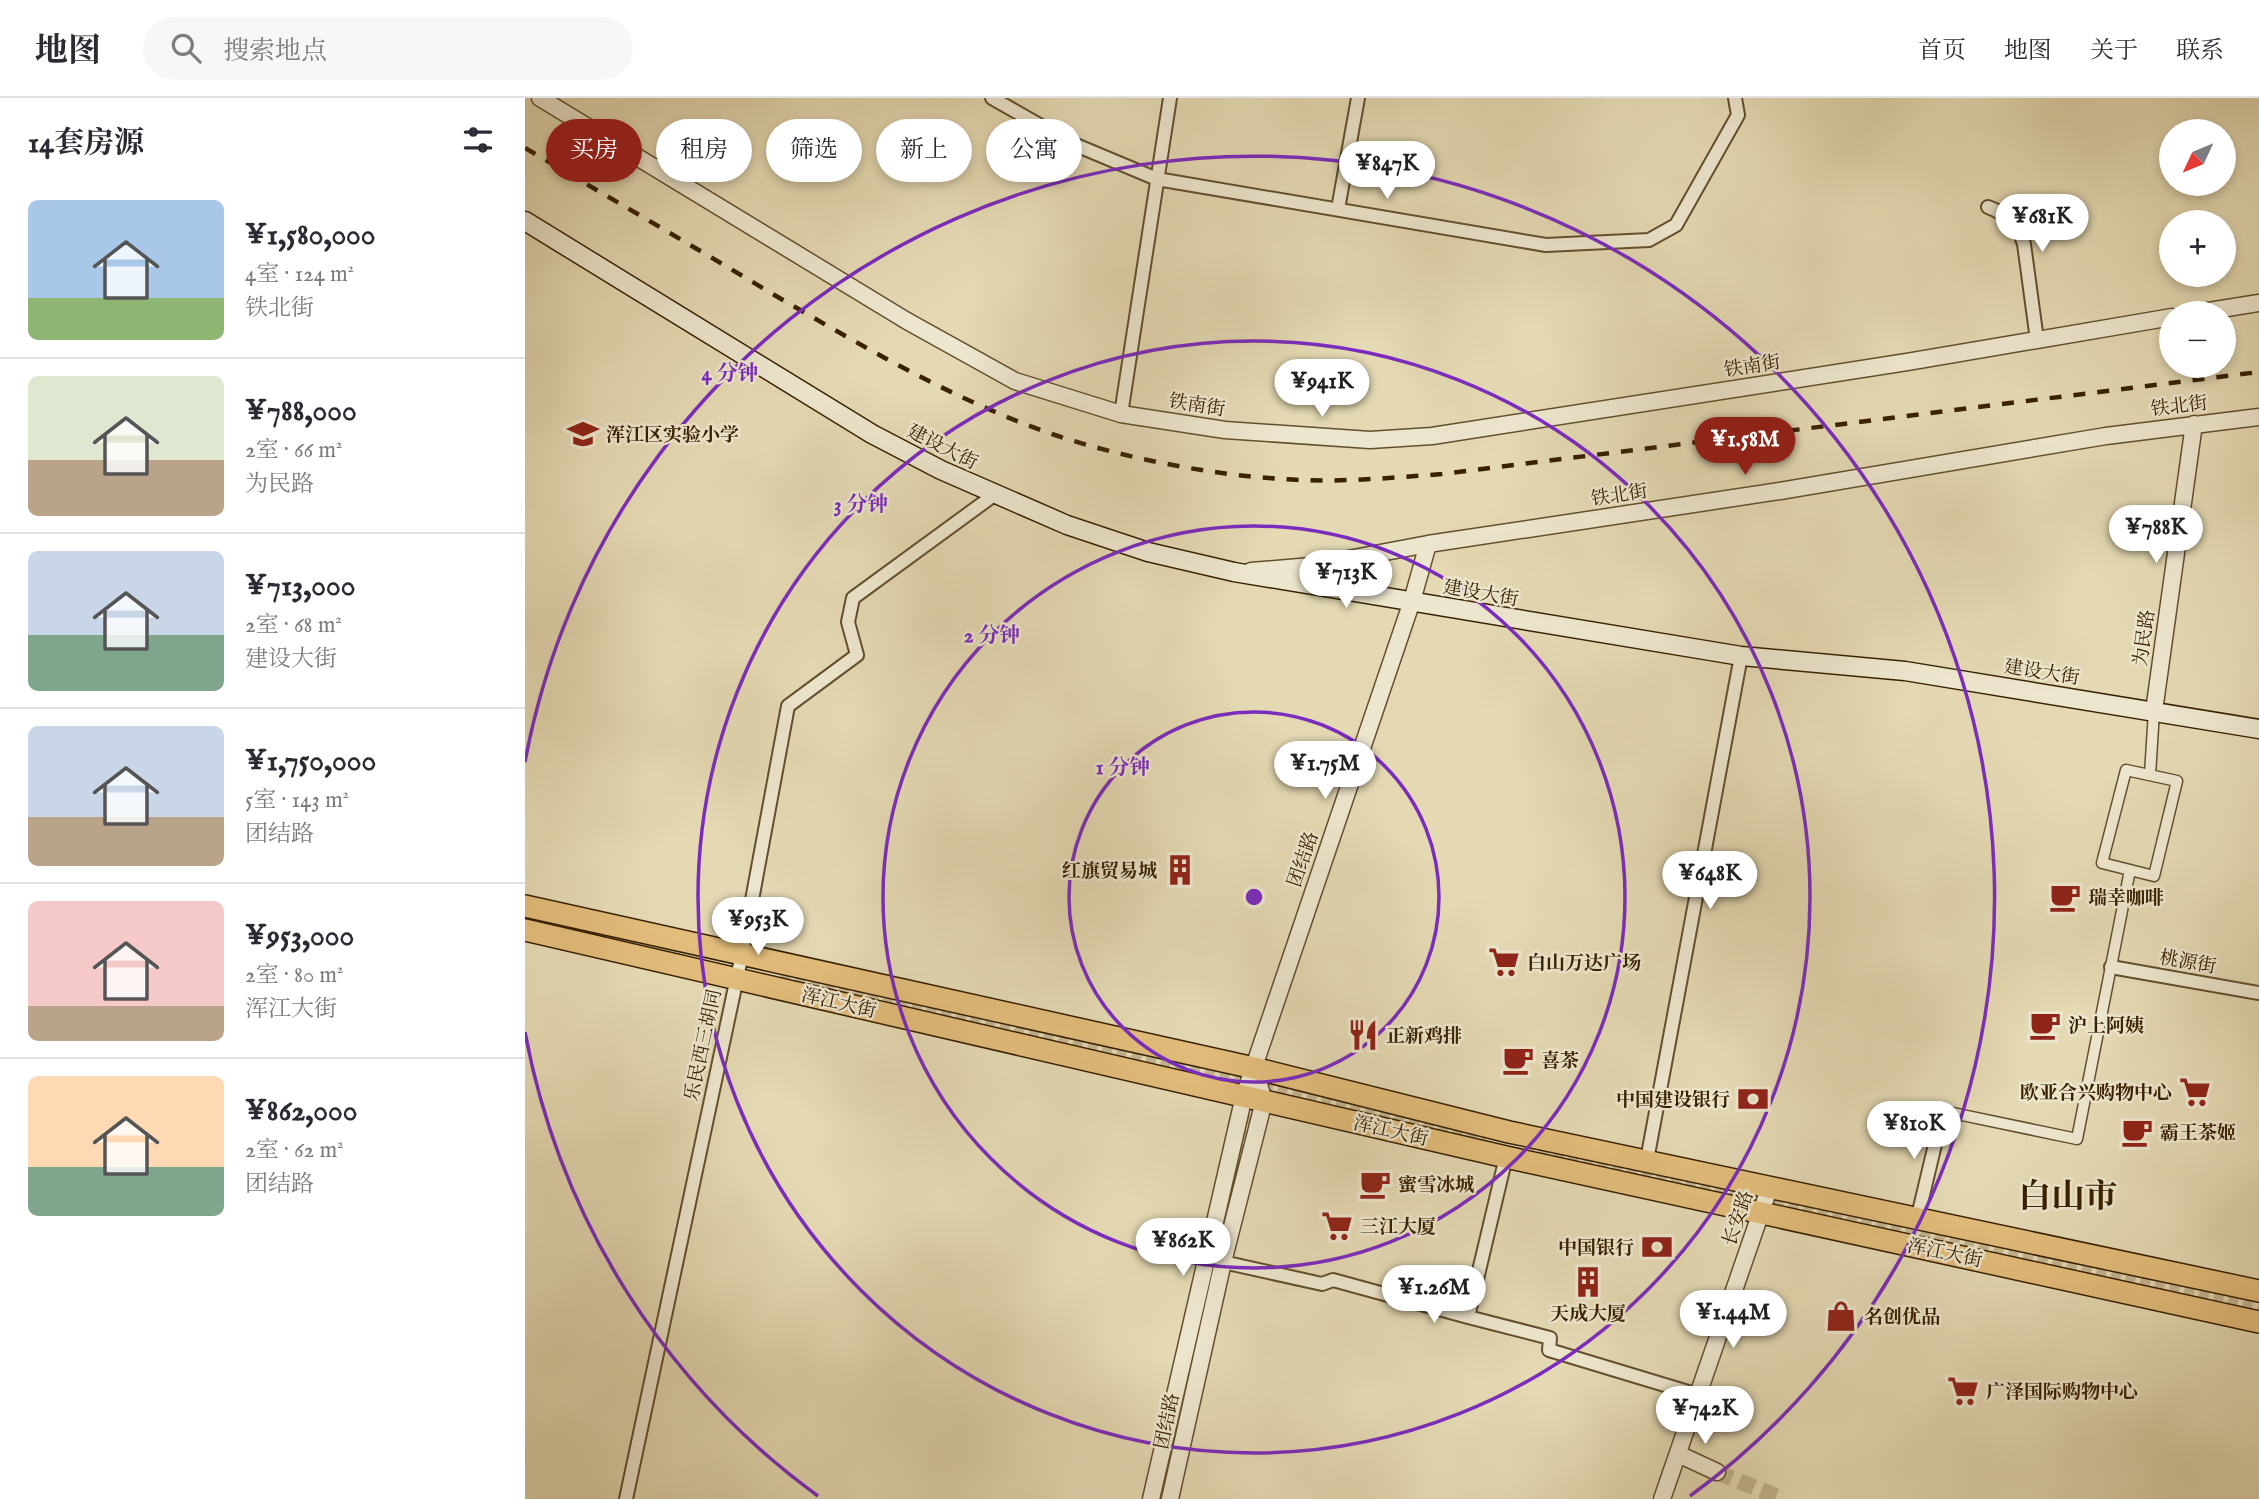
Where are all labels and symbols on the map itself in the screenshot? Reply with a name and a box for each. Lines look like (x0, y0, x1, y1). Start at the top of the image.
north arrow (2159, 119, 2237, 196)
pin: ¥847K (1338, 141, 1436, 201)
pin: ¥681K (1993, 194, 2091, 254)
street label: 铁南街 (1722, 351, 1782, 383)
pin: ¥941K (1273, 360, 1371, 419)
text: 4 分钟 (702, 361, 758, 388)
street label: 铁南街 (1167, 390, 1227, 422)
street label: 铁北街 (2149, 392, 2209, 422)
school or university icon: 浑江区实验小学 (566, 417, 600, 451)
pin: ¥1.58M (1688, 418, 1802, 477)
street label: 建设大街 (903, 420, 981, 476)
place label: 浑江区实验小学 (606, 424, 739, 448)
street label: 铁北街 (1589, 480, 1649, 512)
text: 3 分钟 (834, 492, 888, 519)
pin: ¥788K (2107, 505, 2205, 565)
pin: ¥713K (1297, 550, 1395, 610)
street label: 建设大街 (1441, 576, 1520, 612)
street label: 为民路 (2129, 608, 2161, 668)
text: 2 分钟 (964, 623, 1020, 650)
street label: 建设大街 (2002, 655, 2081, 691)
pin: ¥1.75M (1268, 742, 1382, 801)
text: 1 分钟 (1096, 755, 1150, 782)
street label: 团结路 (1283, 829, 1325, 891)
pin: ¥648K (1661, 852, 1759, 911)
building icon: 红旗贸易城 (1163, 853, 1197, 887)
place label: 红旗贸易城 (1062, 860, 1157, 884)
cafe icon: 瑞幸咖啡 (2048, 880, 2082, 914)
centre of rings (1242, 885, 1266, 909)
place label: 瑞幸咖啡 (2088, 887, 2164, 911)
pin: ¥953K (709, 898, 807, 957)
supermarket icon: 白山万达广场 (1487, 945, 1521, 979)
street label: 桃源街 (2157, 946, 2218, 980)
place label: 白山万达广场 (1527, 952, 1641, 976)
street label: 浑江大街 (799, 984, 878, 1024)
street label: 乐民西三胡同 (680, 987, 728, 1104)
cafe icon: 沪上阿姨 (2028, 1008, 2062, 1042)
place label: 沪上阿姨 (2068, 1015, 2144, 1039)
restaurant icon: 正新鸡排 (1346, 1018, 1380, 1052)
place label: 正新鸡排 (1386, 1025, 1462, 1049)
cafe icon: 喜茶 (1501, 1043, 1535, 1077)
place label: 喜茶 (1541, 1050, 1579, 1074)
supermarket icon: 欧亚合兴购物中心 (2178, 1075, 2212, 1109)
bank icon: 中国建设银行 (1736, 1082, 1770, 1116)
place label: 欧亚合兴购物中心 (2020, 1082, 2172, 1106)
place label: 中国建设银行 (1616, 1089, 1730, 1113)
pin: ¥810K (1865, 1102, 1963, 1161)
street label: 浑江大街 (1351, 1112, 1430, 1152)
cafe icon: 霸王茶姬 (2120, 1115, 2154, 1149)
place label: 霸王茶姬 (2160, 1122, 2236, 1146)
cafe icon: 蜜雪冰城 (1358, 1167, 1392, 1201)
place label: 蜜雪冰城 (1398, 1174, 1474, 1198)
district label: 白山市 (2019, 1177, 2118, 1219)
street label: 长安路 (1718, 1188, 1760, 1250)
supermarket icon: 三江大厦 (1320, 1209, 1354, 1243)
place label: 三江大厦 (1360, 1216, 1436, 1240)
pin: ¥862K (1134, 1218, 1232, 1278)
bank icon: 中国银行 (1640, 1230, 1674, 1264)
street label: 浑江大街 (1905, 1234, 1984, 1274)
place label: 中国银行 (1558, 1237, 1634, 1261)
building icon: 天成大厦 (1571, 1265, 1605, 1299)
pin: ¥1.26M (1377, 1266, 1491, 1325)
pin: ¥1.44M (1676, 1290, 1790, 1350)
shop icon: 名创优品 (1824, 1299, 1858, 1333)
place label: 天成大厦 (1550, 1303, 1626, 1327)
place label: 名创优品 (1864, 1306, 1940, 1330)
supermarket icon: 广泽国际购物中心 (1946, 1374, 1980, 1408)
place label: 广泽国际购物中心 (1986, 1381, 2138, 1405)
pin: ¥742K (1656, 1386, 1754, 1446)
street label: 团结路 (1150, 1391, 1186, 1452)

